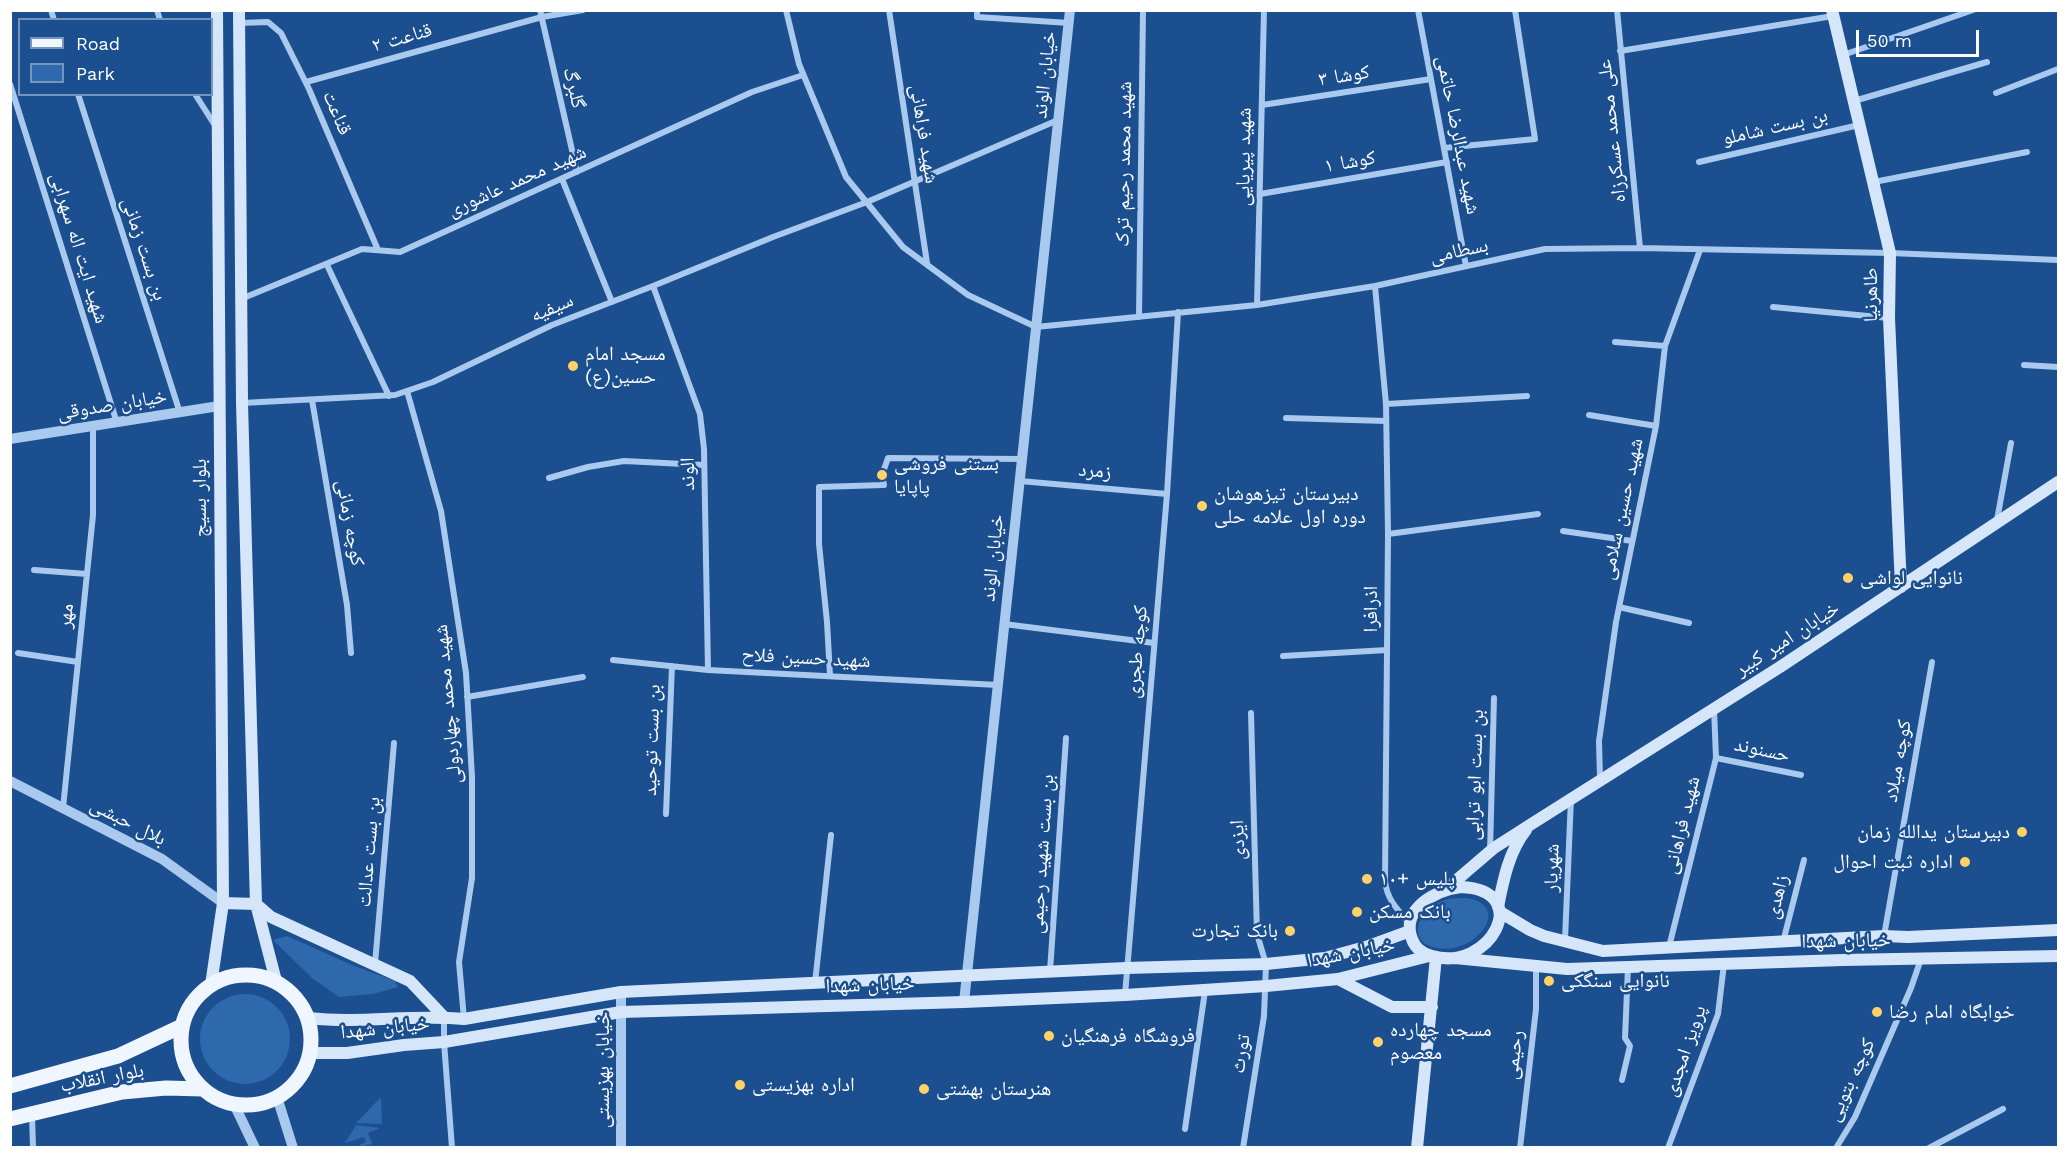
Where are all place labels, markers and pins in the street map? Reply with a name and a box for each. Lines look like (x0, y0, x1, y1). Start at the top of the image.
place label: مسجد امام حسین(ع) (585, 342, 666, 389)
marker: مسجد امام حسین(ع) (566, 359, 580, 373)
place label: بستنی فروشی پاپایا (894, 452, 999, 499)
marker: بستنی فروشی پاپایا (875, 468, 889, 482)
place label: دبیرستان تیزهوشان دوره اول علامه حلی (1214, 482, 1366, 529)
marker: دبیرستان تیزهوشان دوره اول علامه حلی (1195, 499, 1209, 513)
place label: نانوایی لواشی (1860, 566, 1963, 590)
marker: نانوایی لواشی (1841, 571, 1855, 585)
place label: دبیرستان یدالله زمان (1857, 820, 2010, 844)
marker: دبیرستان یدالله زمان (2015, 825, 2029, 839)
place label: اداره ثبت احوال (1833, 850, 1953, 874)
marker: اداره ثبت احوال (1958, 855, 1972, 869)
place label: پلیس +۱۰ (1379, 867, 1455, 891)
marker: پلیس +۱۰ (1360, 872, 1374, 886)
place label: بانک مسکن (1369, 900, 1451, 924)
marker: بانک مسکن (1350, 905, 1364, 919)
place label: بانک تجارت (1191, 919, 1278, 943)
marker: بانک تجارت (1283, 924, 1297, 938)
place label: نانوایی سنگکی (1561, 969, 1670, 993)
marker: نانوایی سنگکی (1542, 974, 1556, 988)
place label: خوابگاه امام رضا (1889, 1000, 2015, 1024)
marker: خوابگاه امام رضا (1870, 1005, 1884, 1019)
place label: مسجد چهارده معصوم (1390, 1018, 1492, 1065)
place label: فروشگاه فرهنگیان (1061, 1024, 1195, 1048)
marker: فروشگاه فرهنگیان (1042, 1029, 1056, 1043)
marker: مسجد چهارده معصوم (1371, 1035, 1385, 1049)
place label: اداره بهزیستی (752, 1073, 855, 1097)
place label: هنرستان بهشتی (936, 1077, 1051, 1101)
marker: اداره بهزیستی (733, 1078, 747, 1092)
marker: هنرستان بهشتی (917, 1082, 931, 1096)

